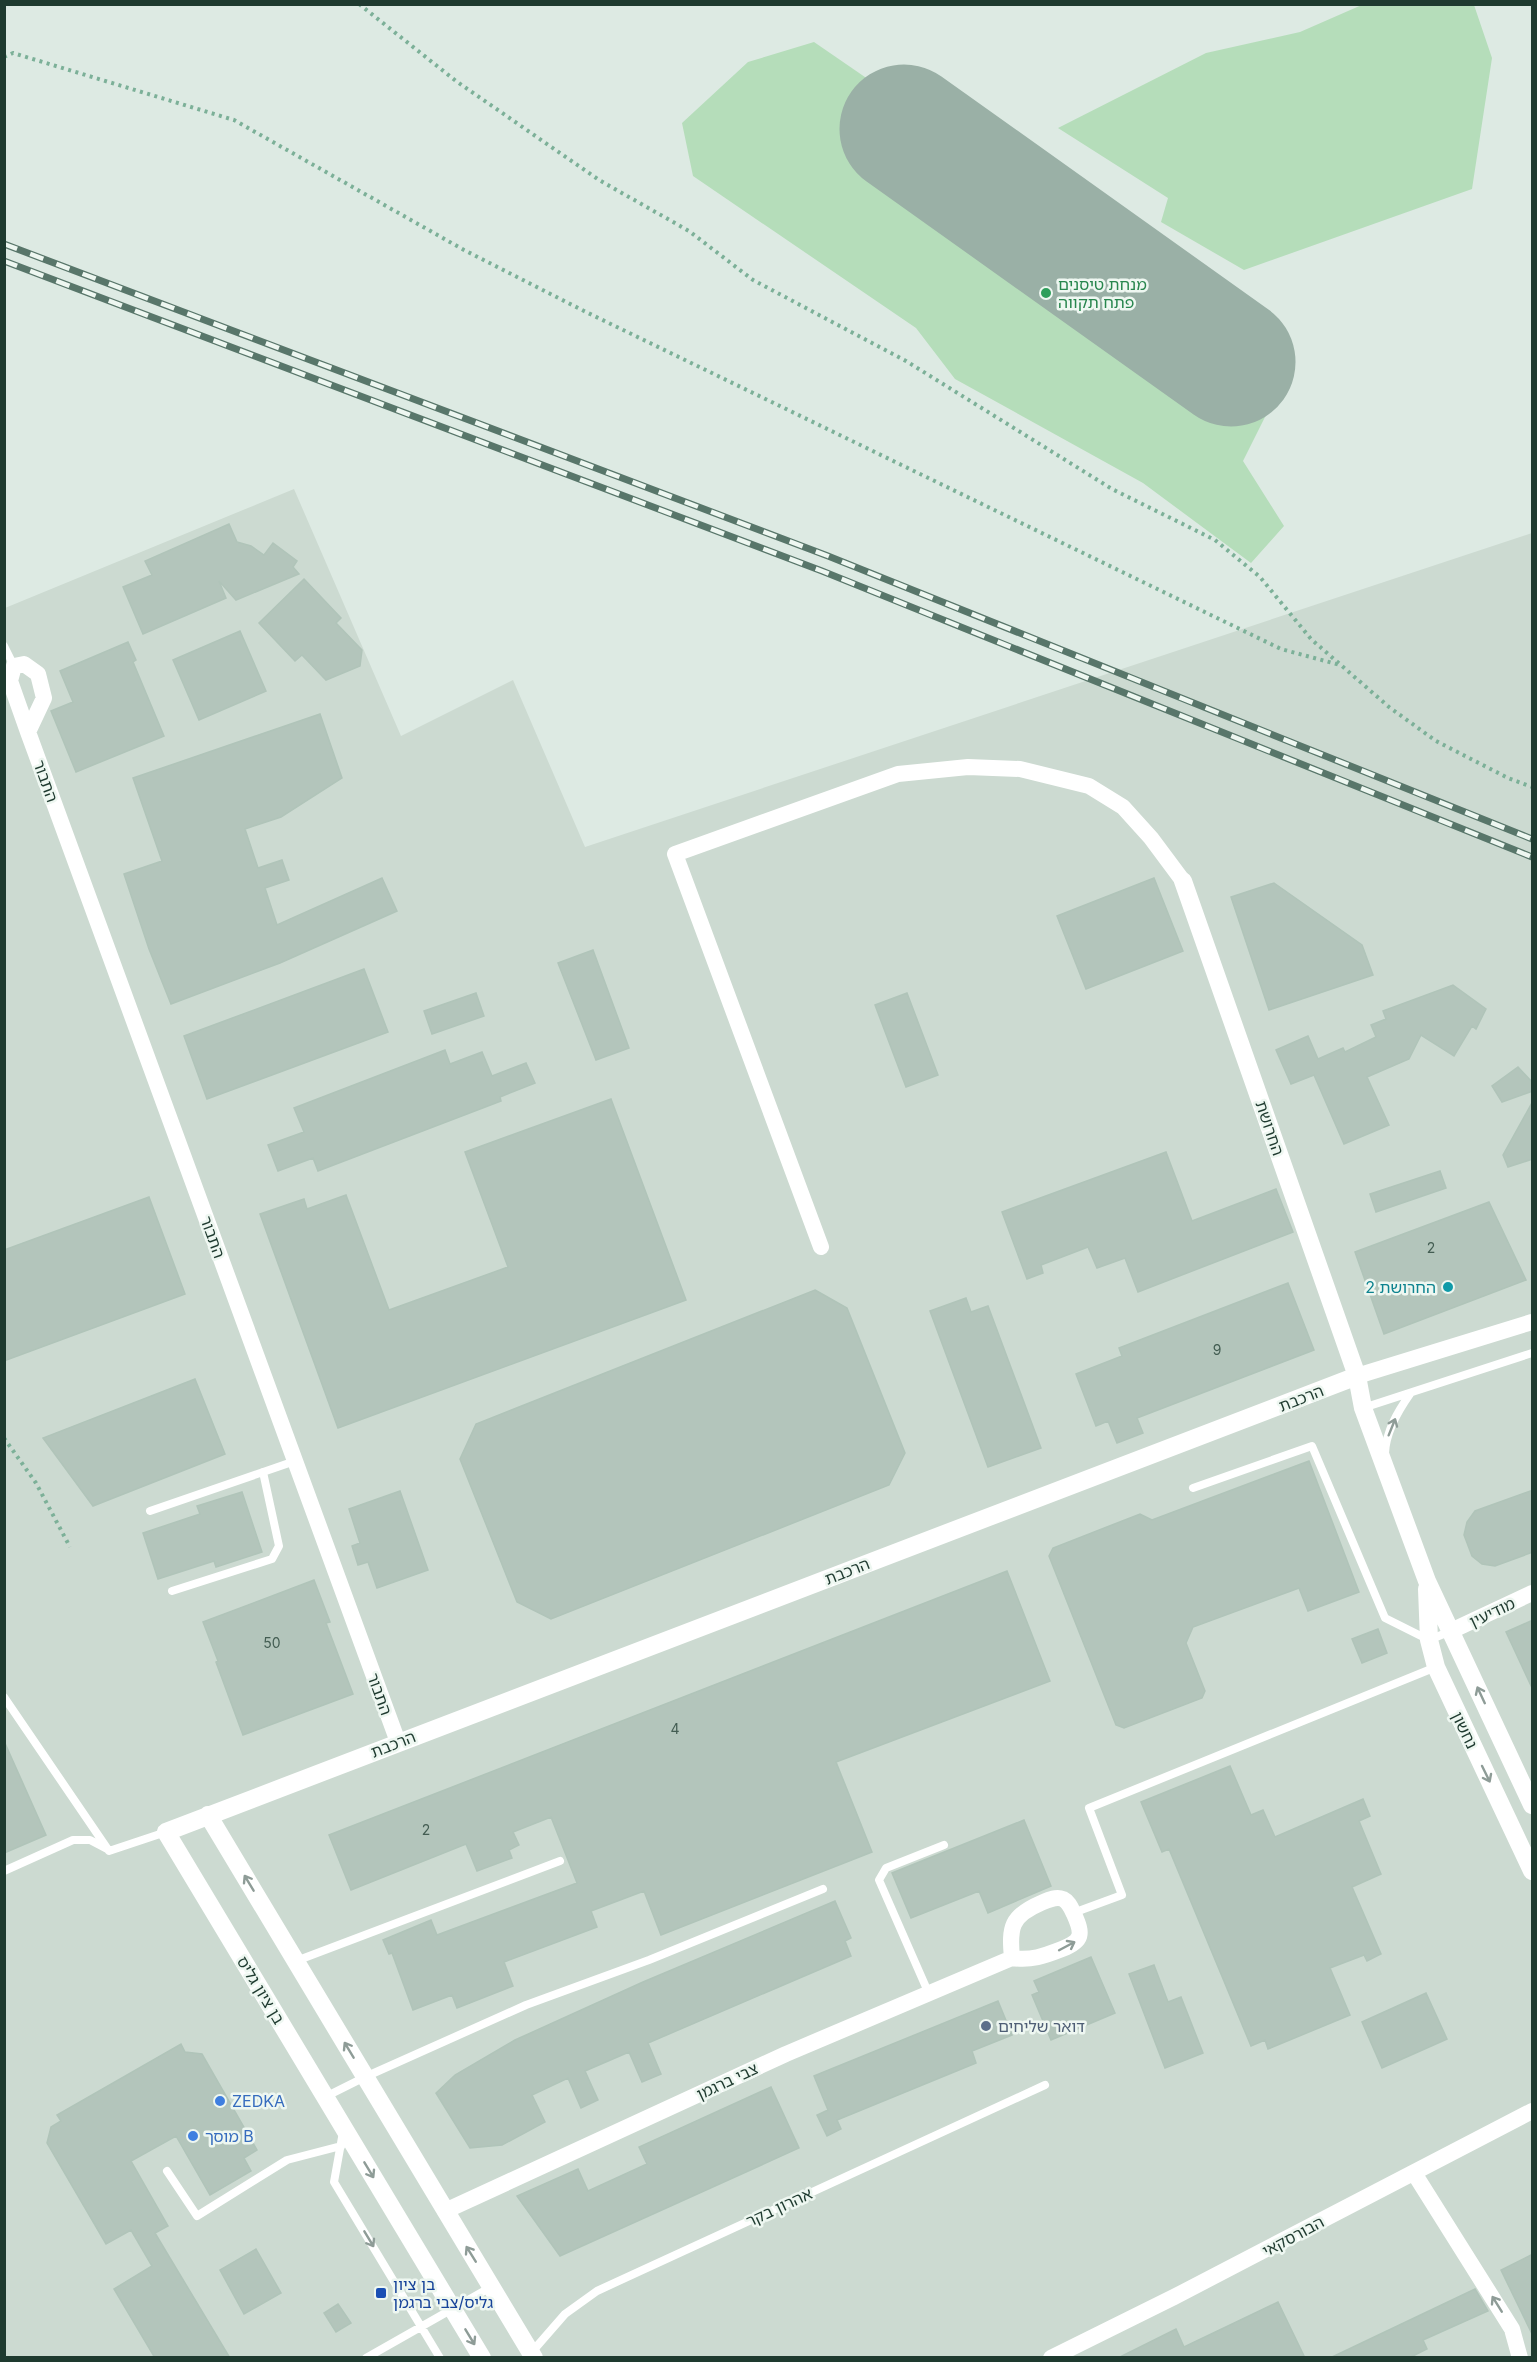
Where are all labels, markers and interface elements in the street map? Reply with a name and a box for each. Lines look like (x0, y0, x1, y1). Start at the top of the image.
place label: מנחת טיסנים פתח תקווה (1058, 274, 1147, 312)
marker: מנחת טיסנים פתח תקווה (1039, 286, 1053, 300)
street label: התבור (29, 757, 63, 805)
street label: החרושת (1251, 1098, 1289, 1158)
street label: התבור (196, 1213, 230, 1261)
house number: 2 (1427, 1239, 1435, 1256)
place label: החרושת 2 (1365, 1277, 1436, 1297)
marker: החרושת 2 (1441, 1280, 1455, 1294)
house number: 9 (1213, 1341, 1221, 1358)
street label: הרכבת (1276, 1380, 1326, 1416)
one-way arrow (1387, 1418, 1398, 1437)
street label: הרכבת (822, 1553, 872, 1589)
street label: מודיעין (1466, 1593, 1518, 1631)
house number: 50 (263, 1634, 281, 1651)
street label: התבור (363, 1670, 397, 1718)
one-way arrow (1475, 1686, 1487, 1704)
street label: נחשון (1448, 1708, 1482, 1752)
house number: 4 (670, 1720, 680, 1737)
street label: הרכבת (368, 1726, 418, 1762)
one-way arrow (1481, 1765, 1493, 1783)
house number: 2 (422, 1821, 430, 1838)
one-way arrow (243, 1875, 255, 1892)
one-way arrow (1058, 1939, 1076, 1951)
street label: בן ציון גליס (233, 1952, 289, 2028)
place label: דואר שליחים (998, 2016, 1085, 2036)
marker: דואר שליחים (979, 2019, 993, 2033)
one-way arrow (343, 2042, 355, 2059)
street label: צבי ברגמן (693, 2058, 761, 2104)
place label: ZEDKA (232, 2091, 285, 2111)
marker: ZEDKA (213, 2094, 227, 2108)
place label: מוסך B (205, 2126, 254, 2146)
marker: מוסך B (186, 2129, 200, 2143)
one-way arrow (363, 2161, 375, 2178)
street label: אהרון בקר (743, 2183, 815, 2231)
street label: הבורסקאי (1259, 2211, 1327, 2261)
one-way arrow (363, 2230, 375, 2247)
one-way arrow (464, 2246, 476, 2263)
place label: בן ציון גליס/צבי ברגמן (393, 2274, 493, 2312)
marker: בן ציון גליס/צבי ברגמן (374, 2286, 388, 2300)
one-way arrow (1490, 2296, 1503, 2313)
one-way arrow (464, 2328, 476, 2345)

